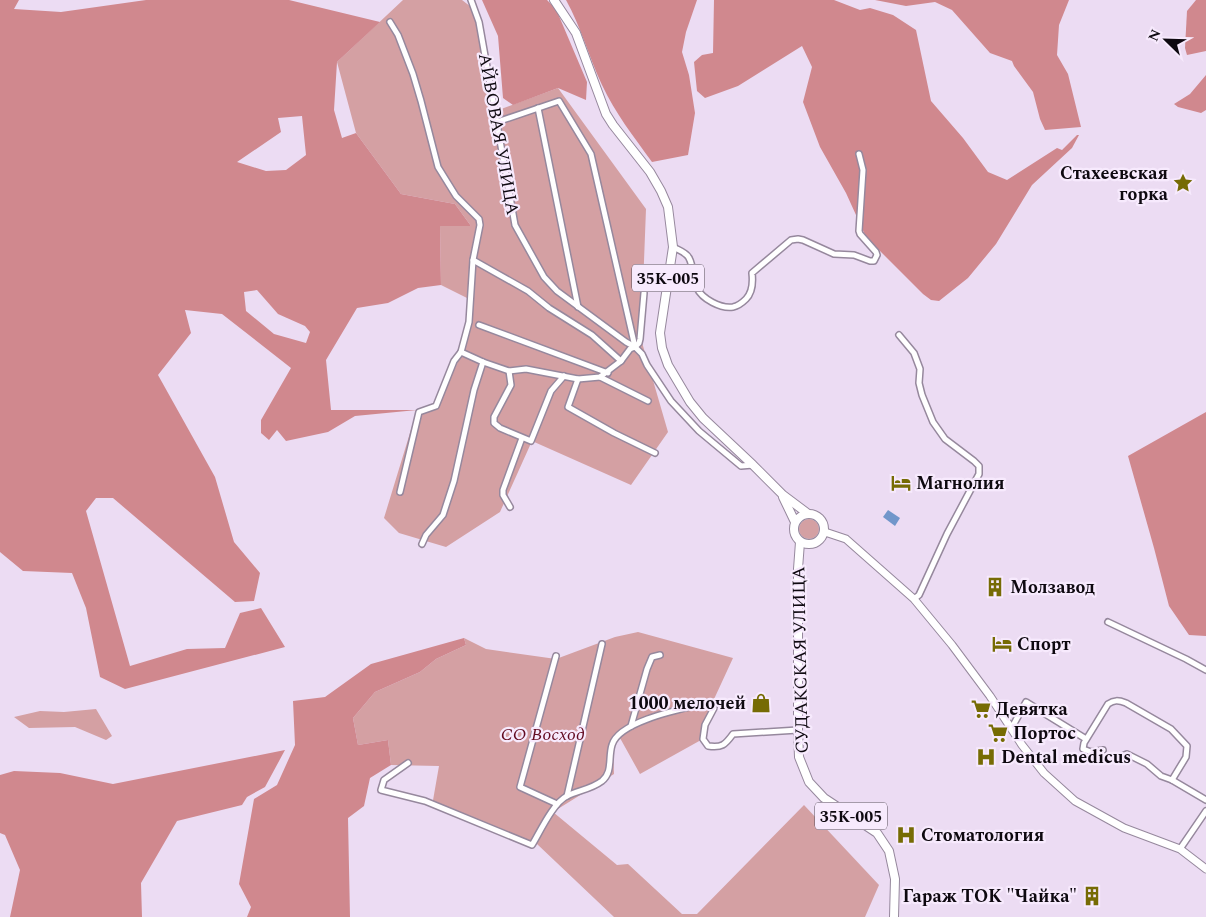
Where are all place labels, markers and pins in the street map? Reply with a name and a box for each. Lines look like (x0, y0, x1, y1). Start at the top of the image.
place label: Стахеевская горка (1060, 160, 1169, 208)
place icon: Стахеевская горка (1172, 172, 1194, 194)
place label: Магнолия (916, 470, 1005, 497)
hotel icon: Магнолия (890, 472, 912, 494)
place label: Молзавод (1010, 574, 1095, 601)
building icon: Молзавод (984, 576, 1006, 598)
place label: Спорт (1017, 631, 1071, 658)
hotel icon: Спорт (991, 633, 1013, 655)
place label: 1000 мелочей (628, 690, 746, 717)
shop icon: 1000 мелочей (750, 692, 772, 714)
place label: Девятка (996, 696, 1068, 723)
supermarket icon: Девятка (970, 698, 992, 720)
place label: Портос (1013, 720, 1076, 747)
supermarket icon: Портос (987, 722, 1009, 744)
place label: Dental medicus (1001, 744, 1131, 771)
hospital icon: Dental medicus (975, 746, 997, 768)
place label: Стоматология (921, 822, 1045, 849)
hospital icon: Стоматология (895, 824, 917, 846)
place label: Гараж ТОК "Чайка" (902, 883, 1077, 910)
building icon: Гараж ТОК "Чайка" (1081, 885, 1103, 907)

